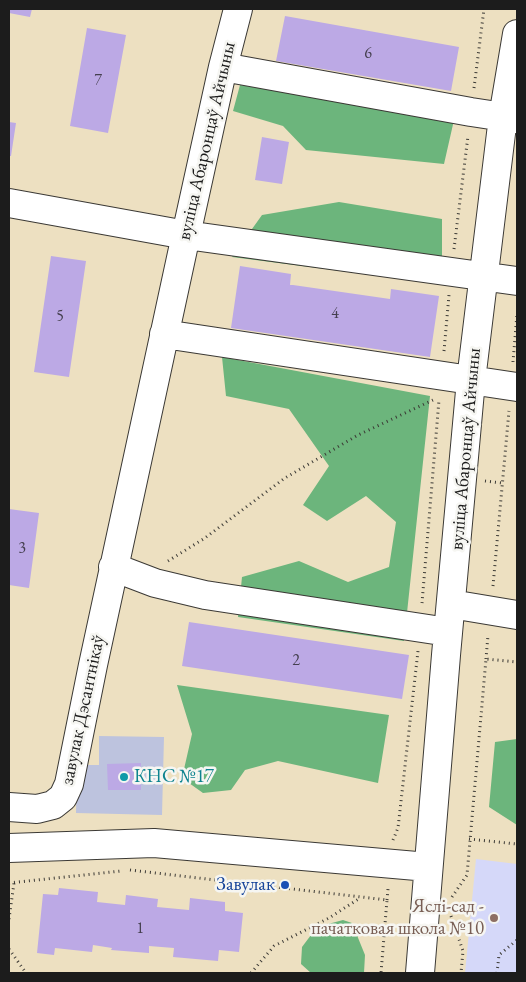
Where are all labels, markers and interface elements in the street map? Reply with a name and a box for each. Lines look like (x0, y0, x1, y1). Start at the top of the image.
street label: вуліца Абаронцаў Айчыны (173, 40, 241, 242)
house number: 6 (364, 44, 372, 64)
house number: 7 (94, 71, 102, 91)
house number: 4 (331, 304, 339, 324)
house number: 5 (56, 307, 64, 327)
street label: вуліца Абаронцаў Айчыны (446, 347, 486, 551)
house number: 3 (18, 539, 26, 559)
street label: завулак Дэсантнікаў (56, 633, 110, 787)
house number: 2 (292, 651, 300, 671)
place label: КНС №17 (134, 766, 214, 788)
marker: КНС №17 (118, 771, 130, 783)
place label: Завулак (216, 874, 275, 896)
marker: Завулак (279, 879, 291, 891)
place label: Яслі-сад - пачатковая школа №10 (311, 896, 484, 940)
marker: Яслі-сад - пачатковая школа №10 (488, 912, 500, 924)
house number: 1 (136, 919, 144, 939)

